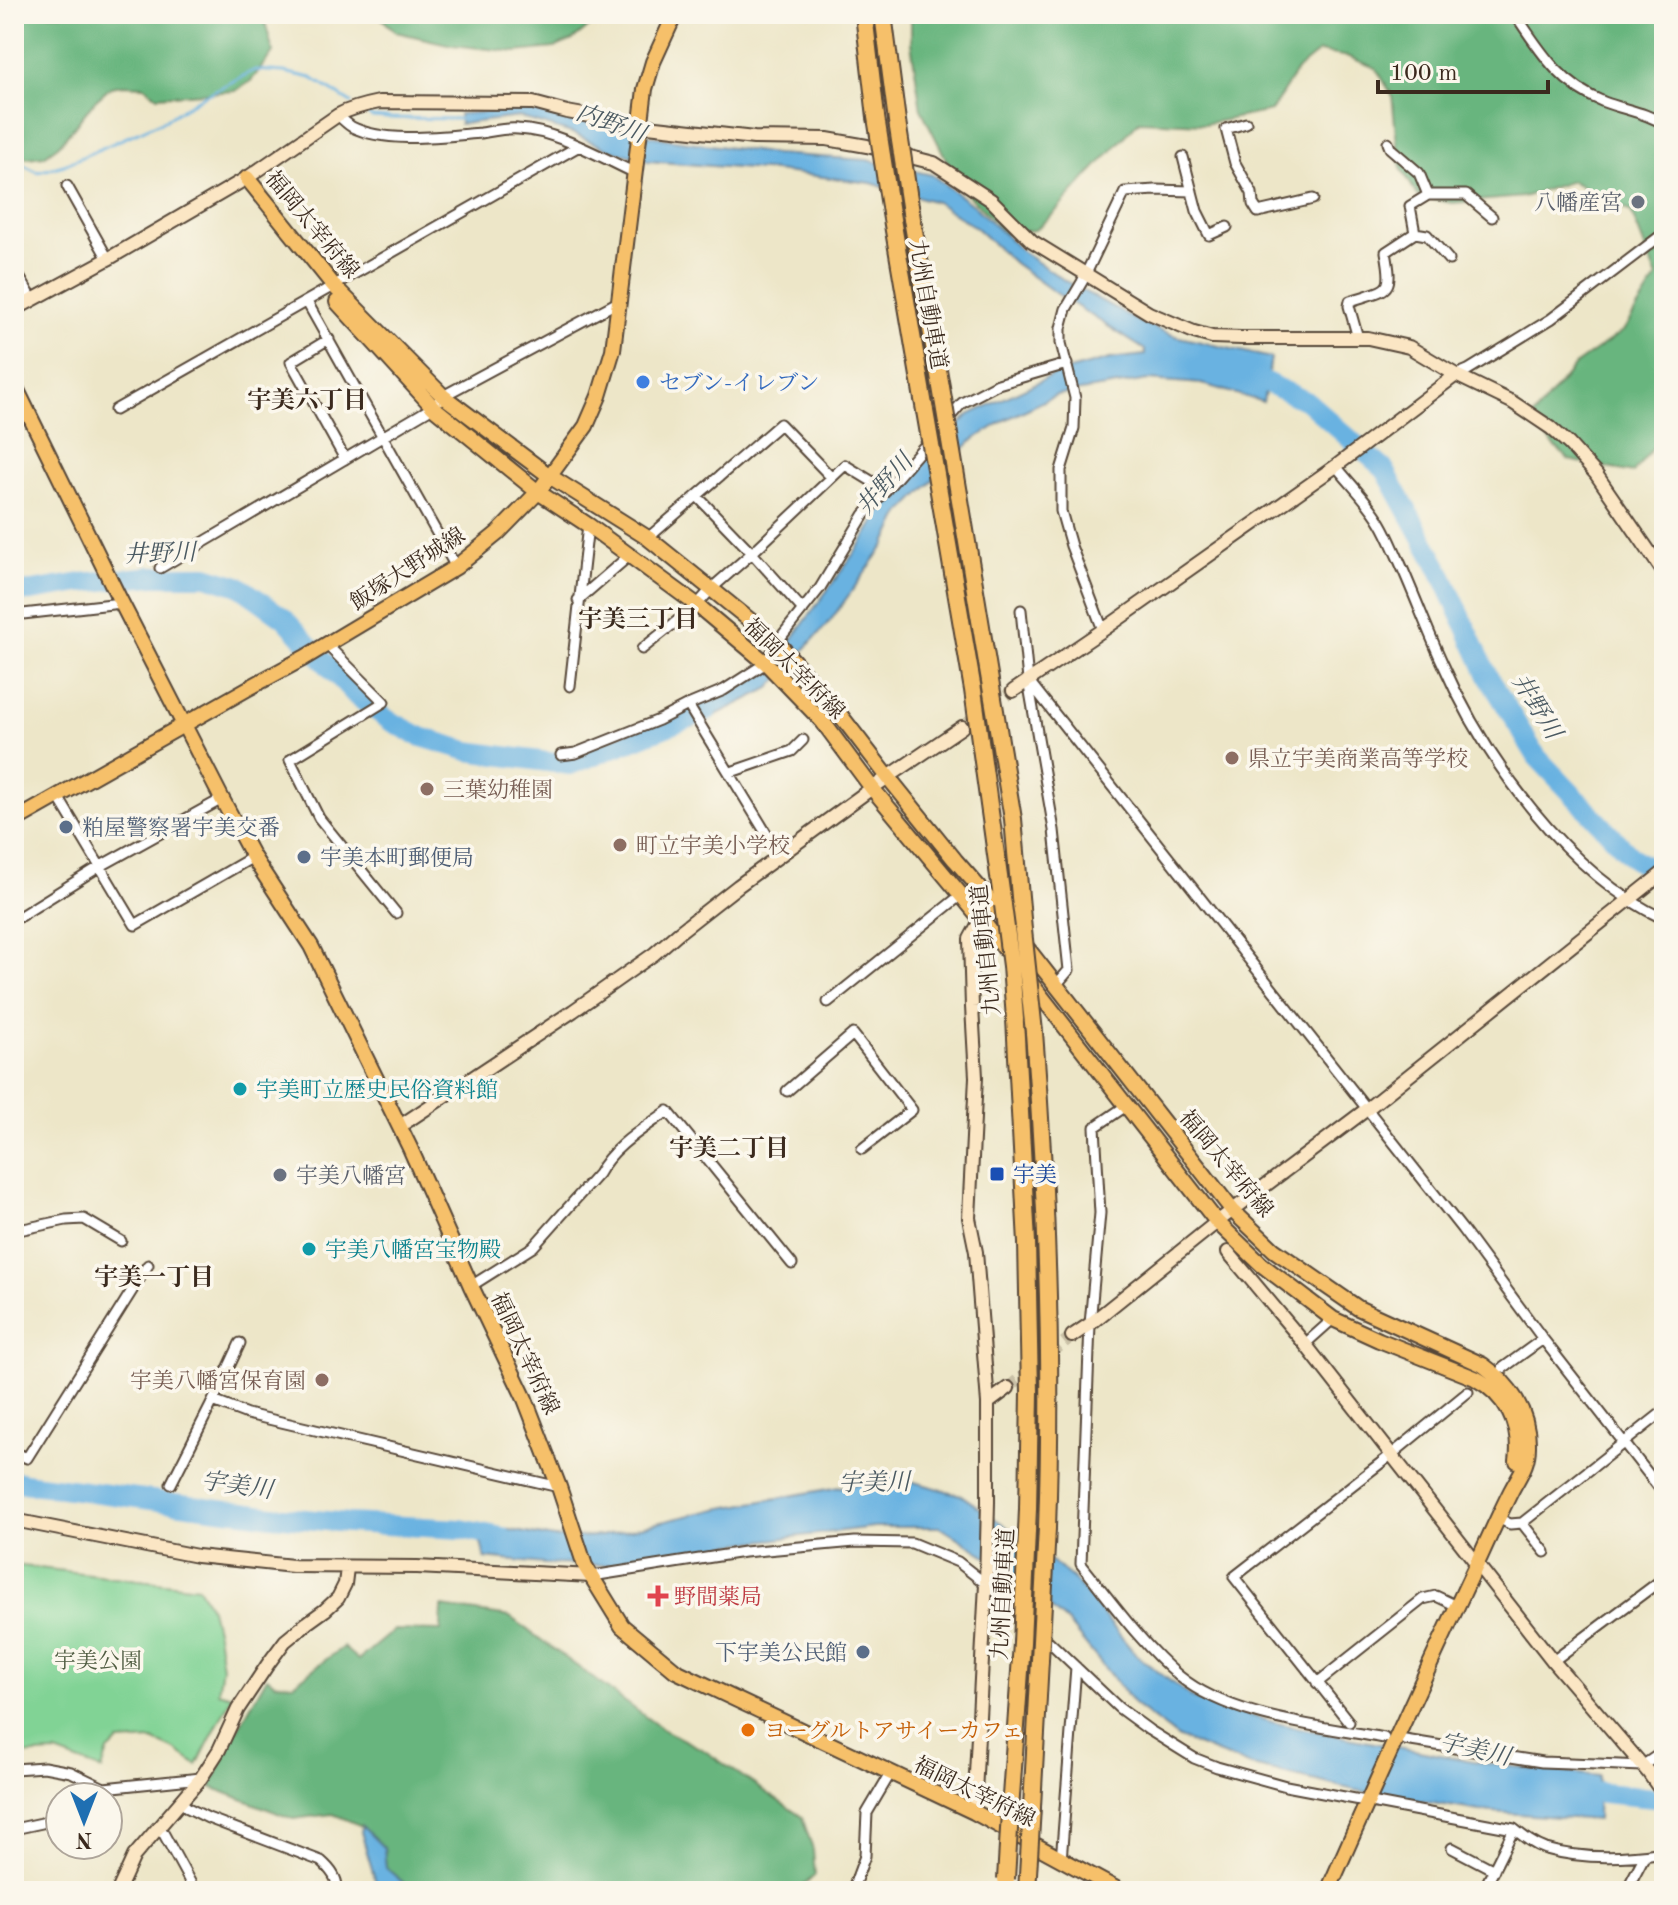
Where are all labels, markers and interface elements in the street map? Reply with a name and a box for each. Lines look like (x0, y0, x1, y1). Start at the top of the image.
scale bar (1378, 44, 1548, 94)
text: 100 m (1390, 62, 1458, 86)
water label: 内野川 (572, 98, 652, 149)
street label: 福岡太宰府線 (261, 166, 364, 283)
place label: 八幡産宮 (1534, 191, 1622, 215)
marker: 八幡産宮 (1629, 193, 1647, 211)
street label: 九州自動車道 (905, 237, 951, 371)
place label: セブン-イレブン (659, 372, 819, 395)
marker: セブン-イレブン (634, 373, 652, 391)
district label: 宇美六丁目 (247, 387, 367, 414)
water label: 井野川 (851, 446, 920, 520)
street label: 飯塚大野城線 (346, 523, 469, 615)
water label: 井野川 (124, 539, 199, 568)
district label: 宇美三丁目 (578, 606, 698, 633)
street label: 福岡太宰府線 (739, 614, 849, 724)
water label: 井野川 (1506, 669, 1569, 746)
place label: 県立宇美商業高等学校 (1248, 747, 1468, 771)
marker: 県立宇美商業高等学校 (1223, 749, 1241, 767)
place label: 三葉幼稚園 (443, 778, 553, 802)
marker: 三葉幼稚園 (418, 780, 436, 798)
place label: 粕屋警察署宇美交番 (82, 816, 280, 840)
marker: 粕屋警察署宇美交番 (57, 818, 75, 836)
place label: 町立宇美小学校 (636, 834, 790, 858)
marker: 町立宇美小学校 (611, 836, 629, 854)
place label: 宇美本町郵便局 (320, 846, 474, 870)
marker: 宇美本町郵便局 (295, 848, 313, 866)
street label: 九州自動車道 (967, 883, 1005, 1017)
place label: 宇美町立歴史民俗資料館 (256, 1078, 498, 1102)
marker: 宇美町立歴史民俗資料館 (231, 1080, 249, 1098)
street label: 福岡太宰府線 (1175, 1105, 1278, 1222)
district label: 宇美二丁目 (669, 1135, 789, 1162)
place label: 宇美 (1013, 1163, 1057, 1187)
place label: 宇美八幡宮 (296, 1164, 406, 1188)
marker: 宇美 (988, 1165, 1006, 1183)
marker: 宇美八幡宮 (271, 1166, 289, 1184)
place label: 宇美八幡宮宝物殿 (325, 1238, 501, 1262)
marker: 宇美八幡宮宝物殿 (300, 1240, 318, 1258)
district label: 宇美一丁目 (94, 1264, 214, 1291)
street label: 福岡太宰府線 (486, 1289, 564, 1418)
place label: 宇美八幡宮保育園 (130, 1369, 306, 1393)
marker: 宇美八幡宮保育園 (313, 1371, 331, 1389)
water label: 宇美川 (199, 1467, 277, 1504)
water label: 宇美川 (838, 1468, 913, 1497)
street label: 九州自動車道 (988, 1528, 1018, 1661)
place label: 野間薬局 (674, 1585, 762, 1609)
marker: 野間薬局 (649, 1587, 667, 1605)
place label: 下宇美公民館 (715, 1641, 847, 1665)
marker: 下宇美公民館 (854, 1643, 872, 1661)
park label: 宇美公園 (54, 1649, 142, 1673)
place label: ヨーグルトアサイーカフェ (764, 1720, 1024, 1743)
marker: ヨーグルトアサイーカフェ (739, 1721, 757, 1739)
water label: 宇美川 (1437, 1728, 1516, 1771)
street label: 福岡太宰府線 (910, 1752, 1039, 1832)
north arrow (44, 1781, 124, 1861)
text: N (75, 1828, 92, 1850)

